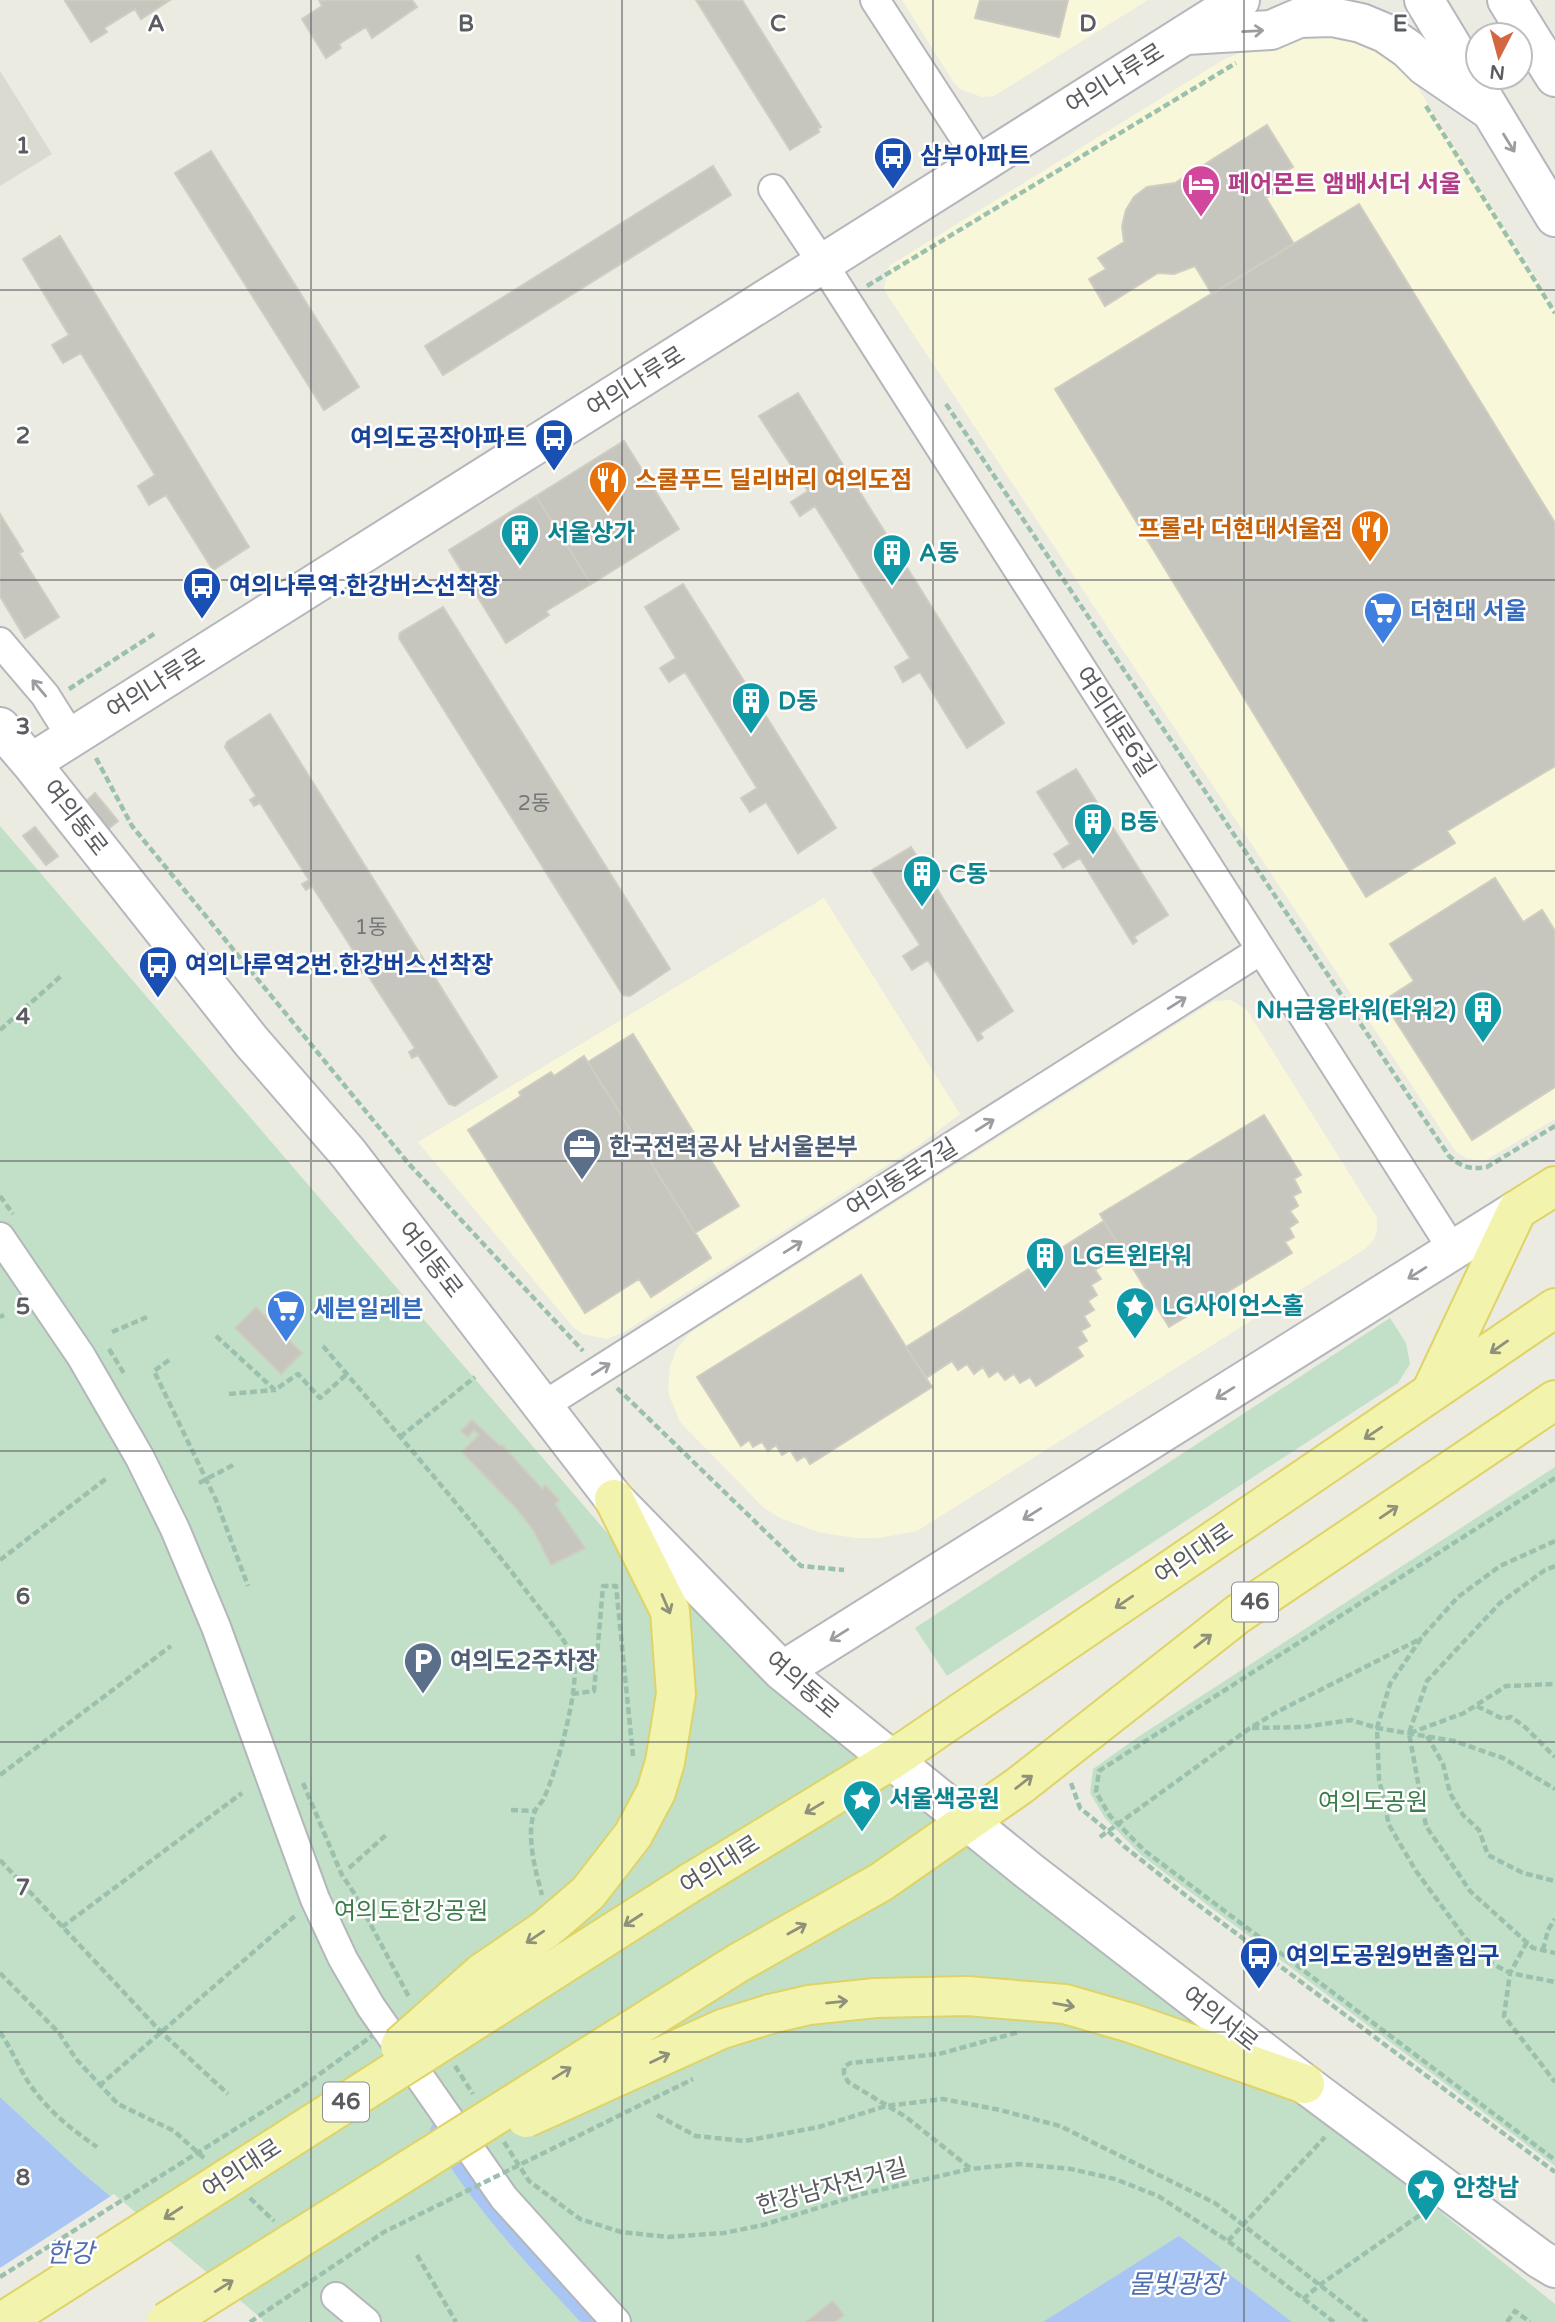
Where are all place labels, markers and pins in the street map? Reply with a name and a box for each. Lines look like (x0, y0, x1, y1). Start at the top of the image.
bus stop icon: 삼부아파트 (872, 135, 914, 190)
place label: 삼부아파트 (920, 142, 1030, 171)
hotel icon: 페어몬트 앰배서더 서울 (1180, 163, 1222, 218)
place label: 페어몬트 앰배서더 서울 (1228, 170, 1461, 199)
bus stop icon: 여의도공작아파트 (533, 417, 575, 472)
place label: 여의도공작아파트 (350, 424, 527, 453)
restaurant icon: 스쿨푸드 딜리버리 여의도점 (587, 459, 629, 514)
place label: 스쿨푸드 딜리버리 여의도점 (635, 466, 912, 495)
restaurant icon: 프롤라 더현대서울점 (1349, 508, 1391, 563)
building icon: 서울상가 (499, 512, 541, 567)
place label: 프롤라 더현대서울점 (1138, 515, 1343, 544)
place label: 서울상가 (547, 519, 635, 548)
building icon: A동 (871, 532, 913, 587)
place label: A동 (919, 539, 959, 568)
bus stop icon: 여의나루역.한강버스선착장 (181, 565, 223, 620)
place label: 여의나루역.한강버스선착장 (229, 572, 500, 601)
supermarket icon: 더현대 서울 (1362, 590, 1404, 645)
place label: 더현대 서울 (1410, 597, 1527, 626)
building icon: D동 (730, 680, 772, 735)
place label: D동 (778, 687, 818, 716)
building icon: B동 (1072, 801, 1114, 856)
place label: B동 (1120, 808, 1159, 837)
building icon: C동 (901, 853, 943, 908)
place label: C동 (949, 860, 988, 889)
bus stop icon: 여의나루역2번.한강버스선착장 (137, 944, 179, 999)
place label: 여의나루역2번.한강버스선착장 (185, 951, 493, 980)
building icon: NH금융타워(타워2) (1462, 989, 1504, 1044)
place label: NH금융타워(타워2) (1256, 996, 1456, 1025)
office icon: 한국전력공사 남서울본부 (561, 1126, 603, 1181)
place label: 한국전력공사 남서울본부 (609, 1133, 858, 1162)
building icon: LG트윈타워 (1024, 1235, 1066, 1290)
place label: LG트윈타워 (1072, 1242, 1192, 1271)
place icon: LG사이언스홀 (1114, 1285, 1156, 1340)
supermarket icon: 세븐일레븐 (265, 1288, 307, 1343)
place label: LG사이언스홀 (1162, 1292, 1304, 1321)
place label: 세븐일레븐 (313, 1295, 423, 1324)
parking icon: 여의도2주차장 (402, 1640, 444, 1695)
place label: 여의도2주차장 (450, 1647, 598, 1676)
place icon: 서울색공원 (841, 1778, 883, 1833)
place label: 서울색공원 (889, 1785, 999, 1814)
bus stop icon: 여의도공원9번출입구 (1238, 1935, 1280, 1990)
place label: 여의도공원9번출입구 (1286, 1942, 1500, 1971)
place icon: 안창남 (1405, 2167, 1447, 2222)
place label: 안창남 (1453, 2174, 1519, 2203)

